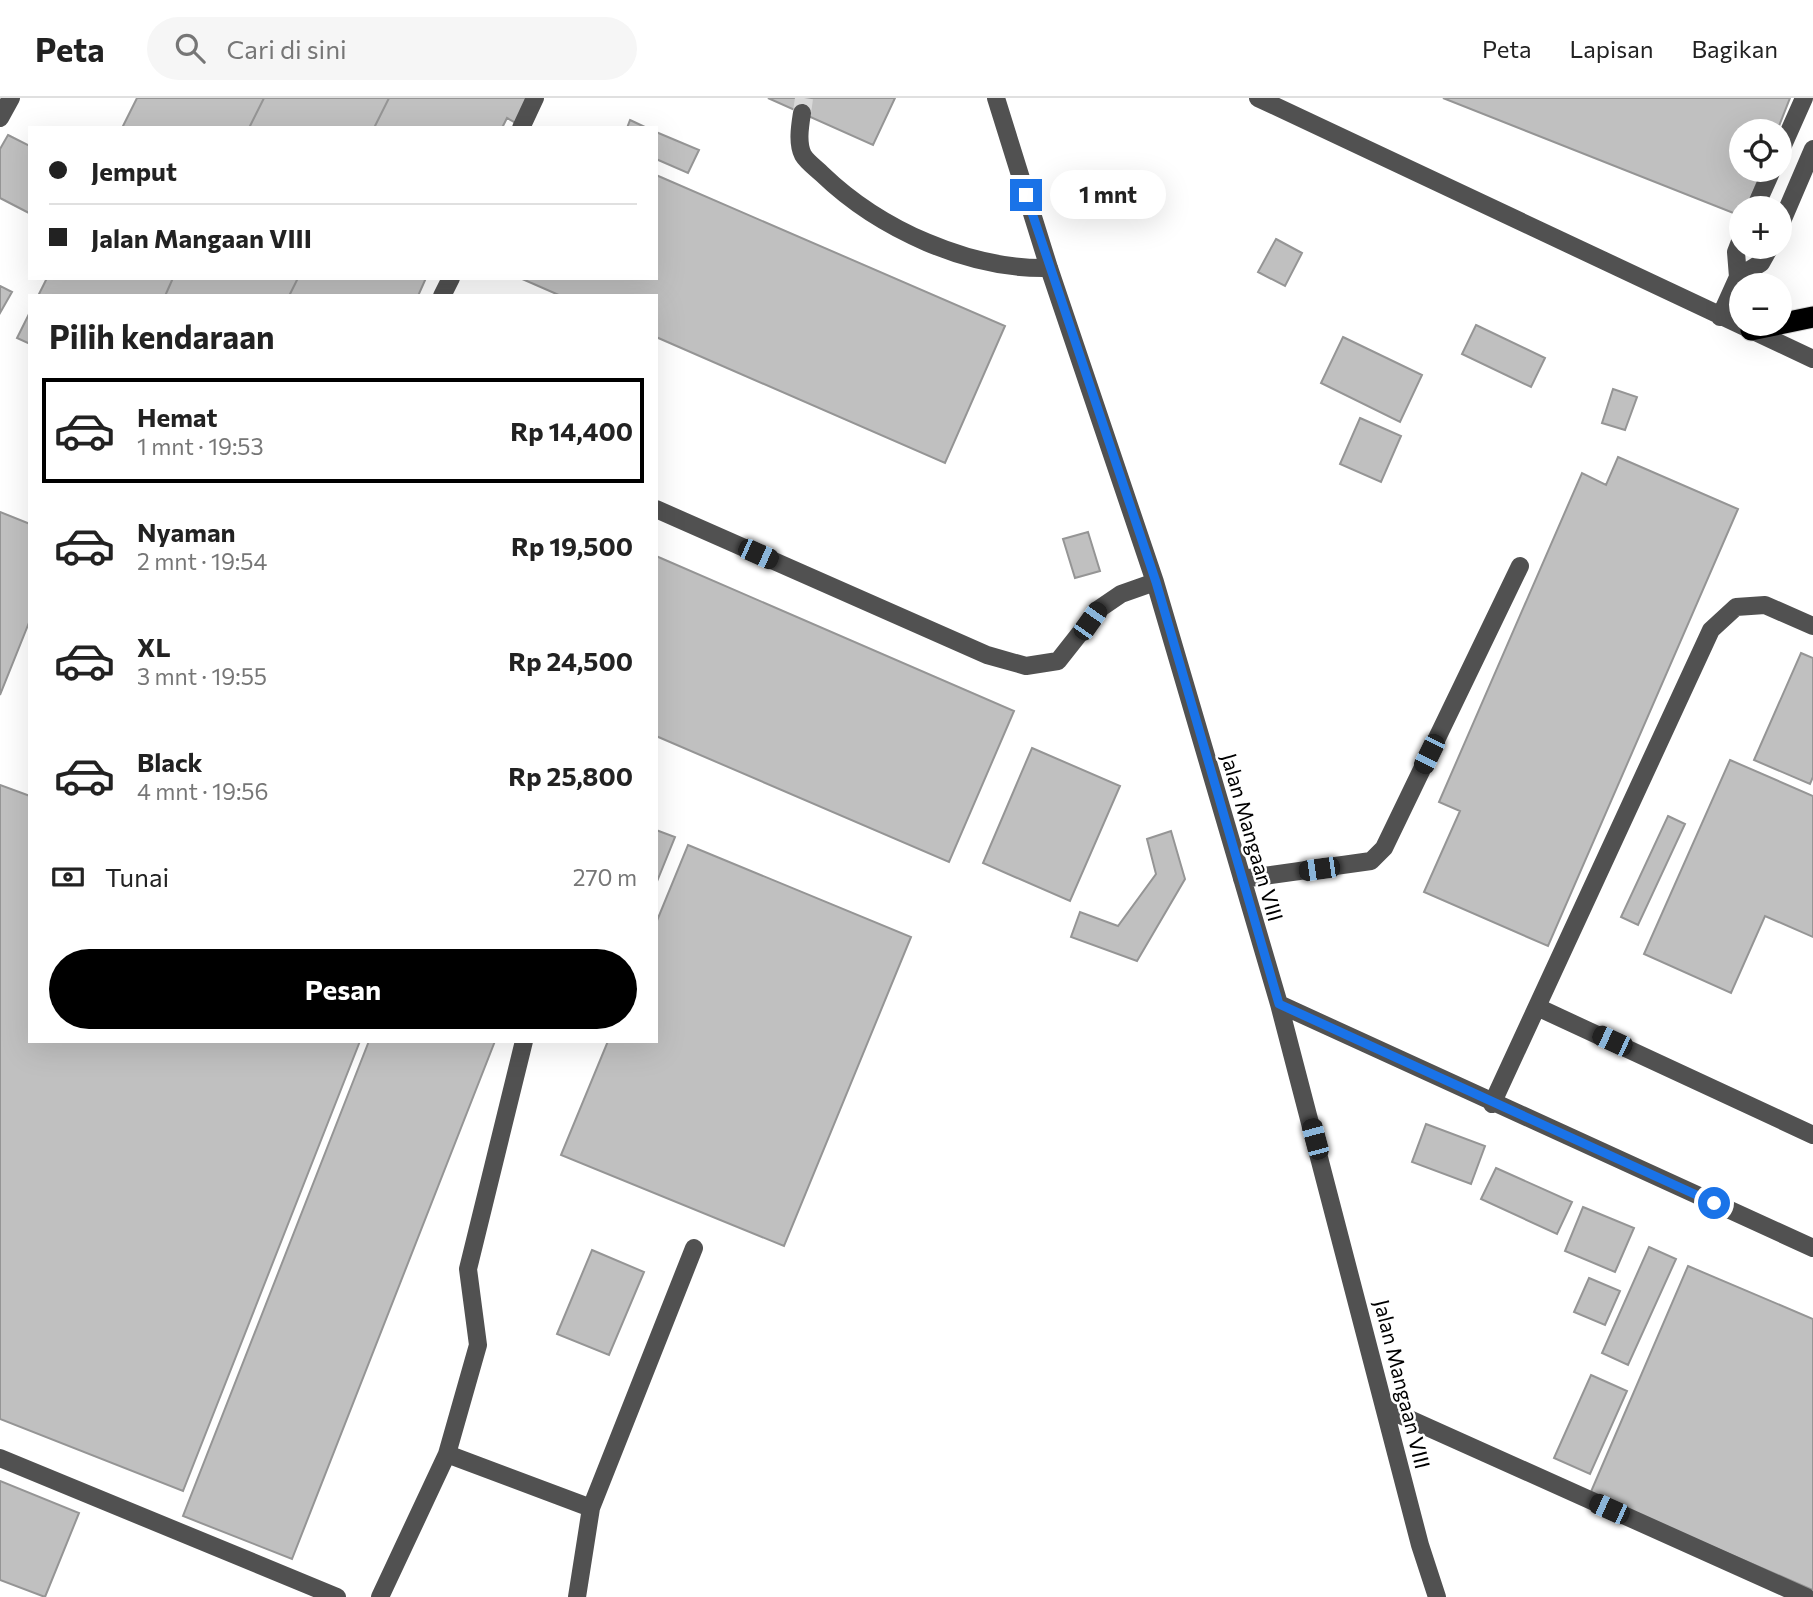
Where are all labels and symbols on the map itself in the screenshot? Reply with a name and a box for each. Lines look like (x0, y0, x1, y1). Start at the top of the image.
callout: 1 mnt (1050, 170, 1166, 220)
route end (1010, 179, 1042, 211)
car (735, 536, 782, 572)
car (1070, 598, 1111, 644)
car (1411, 731, 1448, 777)
street label: Jalan Mangaan VIII (1217, 750, 1289, 924)
car (1297, 856, 1342, 882)
car (1589, 1023, 1636, 1059)
car (1300, 1116, 1331, 1162)
route start (1698, 1187, 1730, 1219)
street label: Jalan Mangaan VIII (1370, 1297, 1436, 1471)
car (1586, 1491, 1633, 1527)

